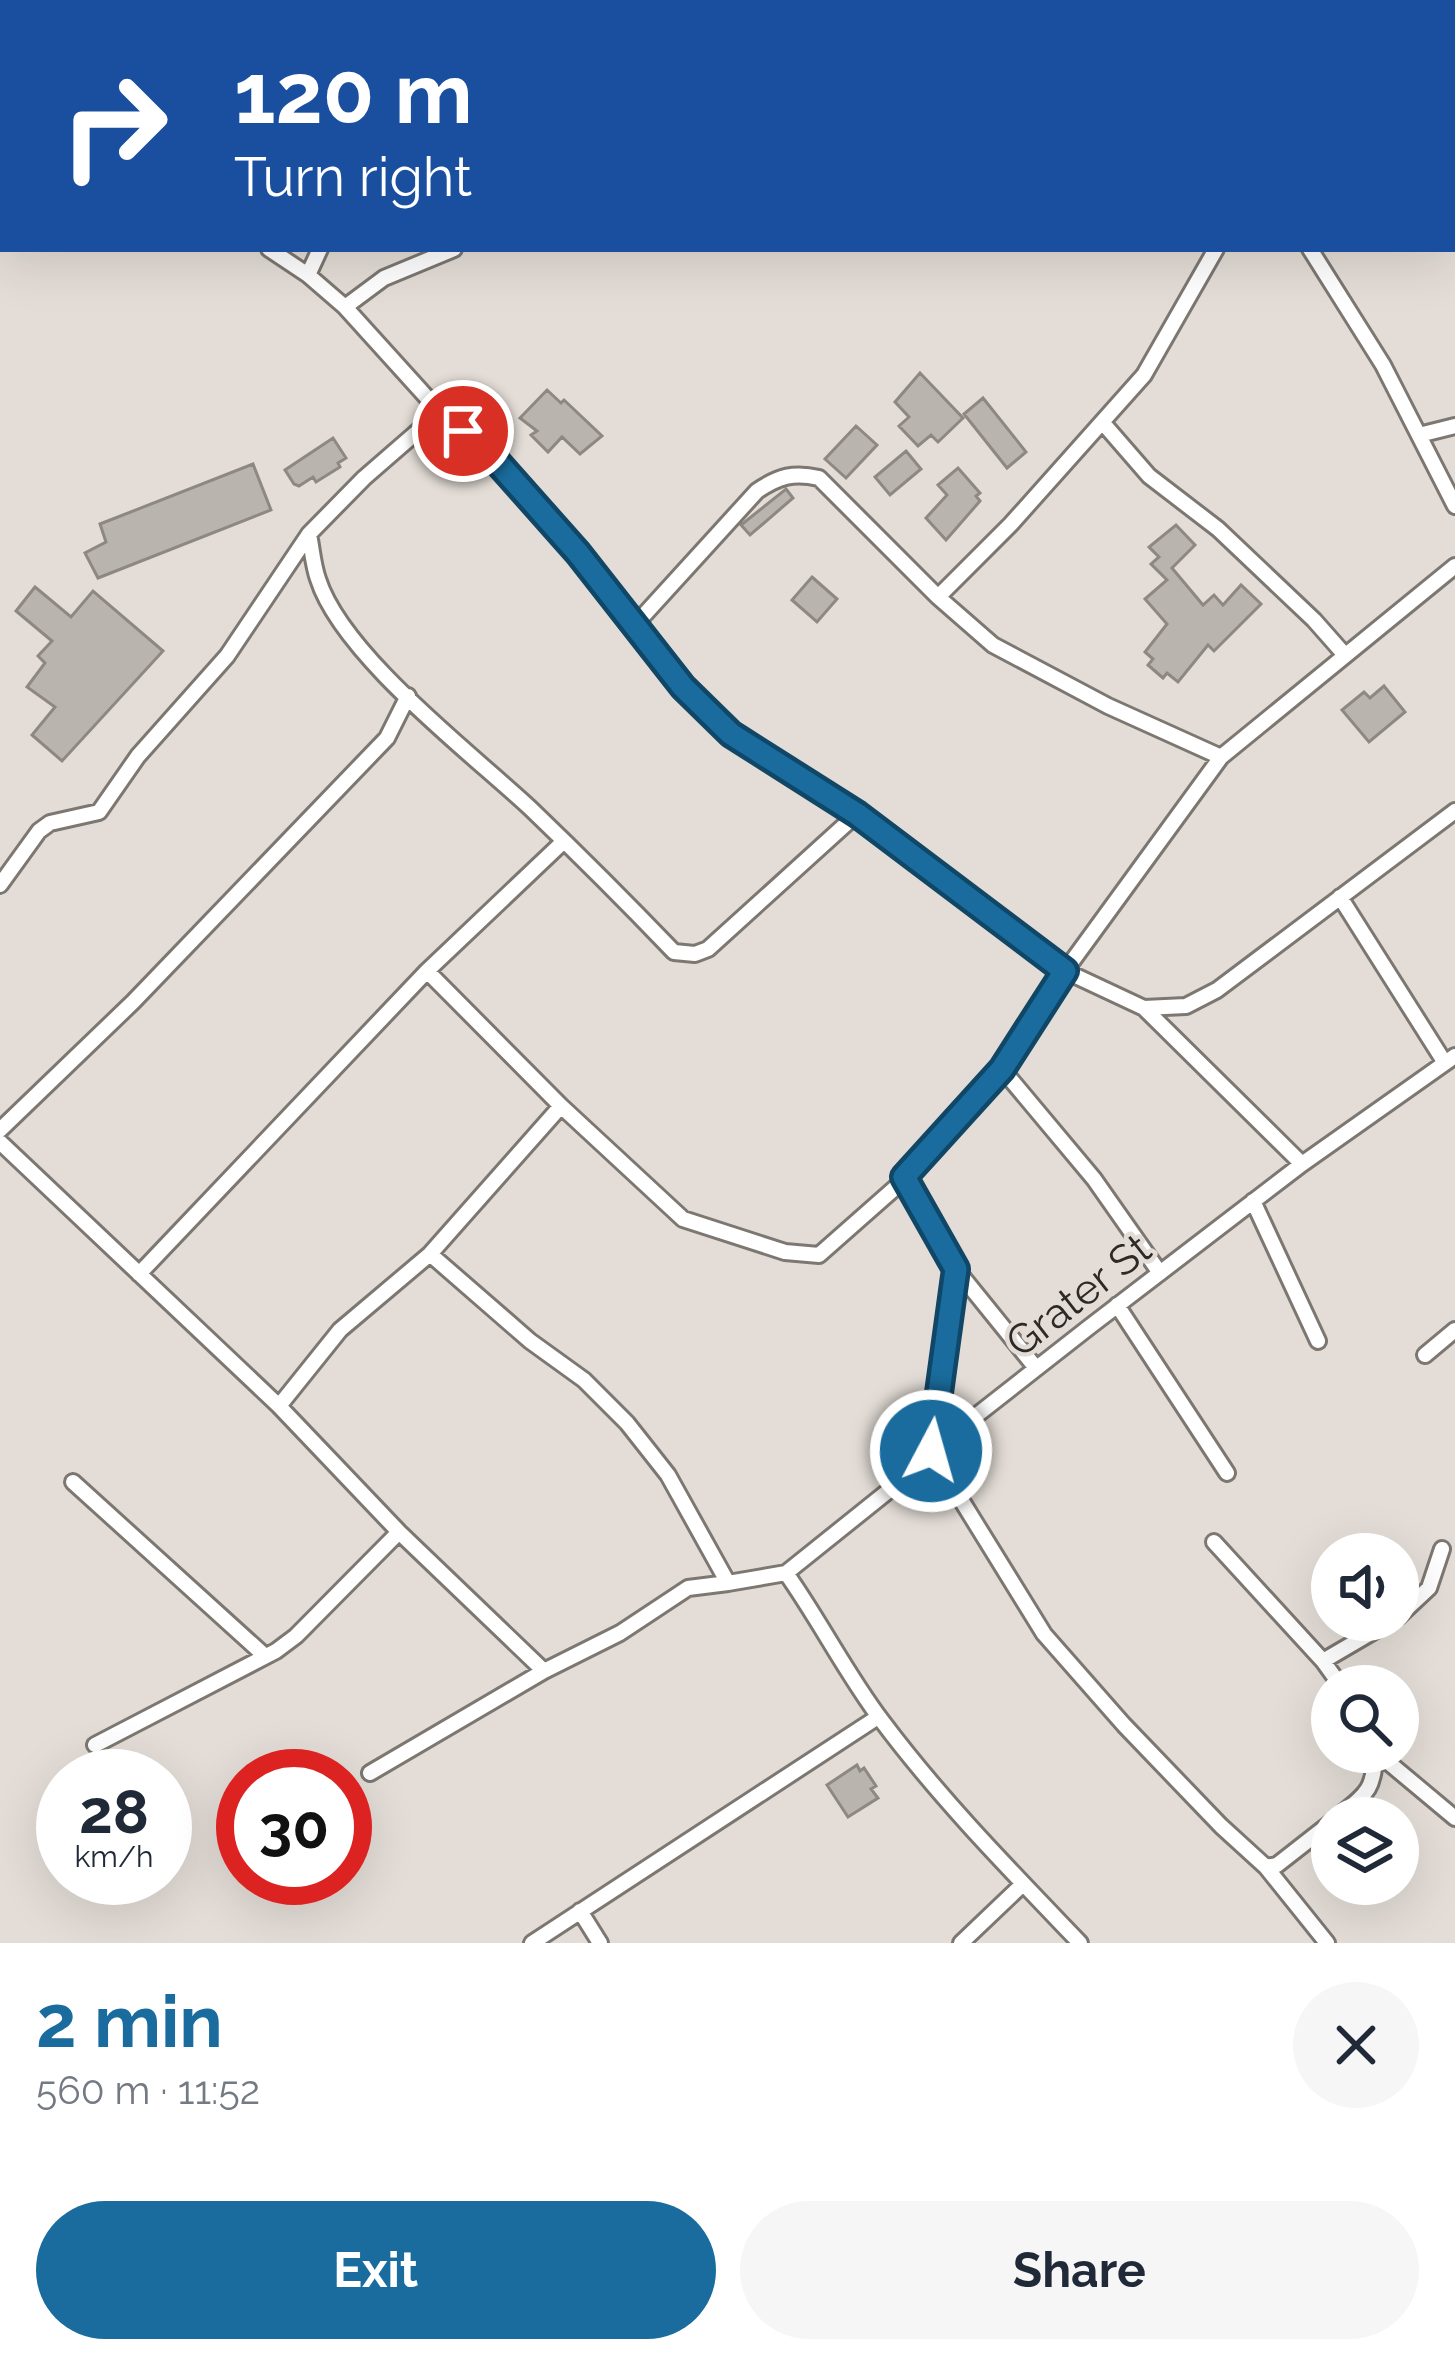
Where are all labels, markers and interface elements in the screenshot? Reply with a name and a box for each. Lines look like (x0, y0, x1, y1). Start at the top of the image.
text: 120 m (234, 44, 473, 143)
icon: right (36, 48, 192, 204)
text: Turn right (234, 145, 472, 209)
pin (412, 380, 514, 482)
icon: arrive (430, 398, 496, 464)
street label: Grater St (996, 1224, 1160, 1367)
position arrow (868, 1388, 994, 1514)
map controls (1311, 1533, 1419, 1905)
button: sound (1311, 1533, 1419, 1641)
button: search (1311, 1665, 1419, 1773)
speed limit sign: 30 (216, 1749, 372, 1905)
text: 28 (79, 1777, 149, 1847)
button: layers (1311, 1797, 1419, 1905)
text: km/h (74, 1839, 154, 1874)
text: 2 min (36, 1979, 223, 2064)
button: close (1293, 1982, 1419, 2108)
text: 560 m · 11:52 (36, 2067, 260, 2113)
button: Exit (36, 2201, 716, 2339)
button: Share (740, 2201, 1419, 2339)

